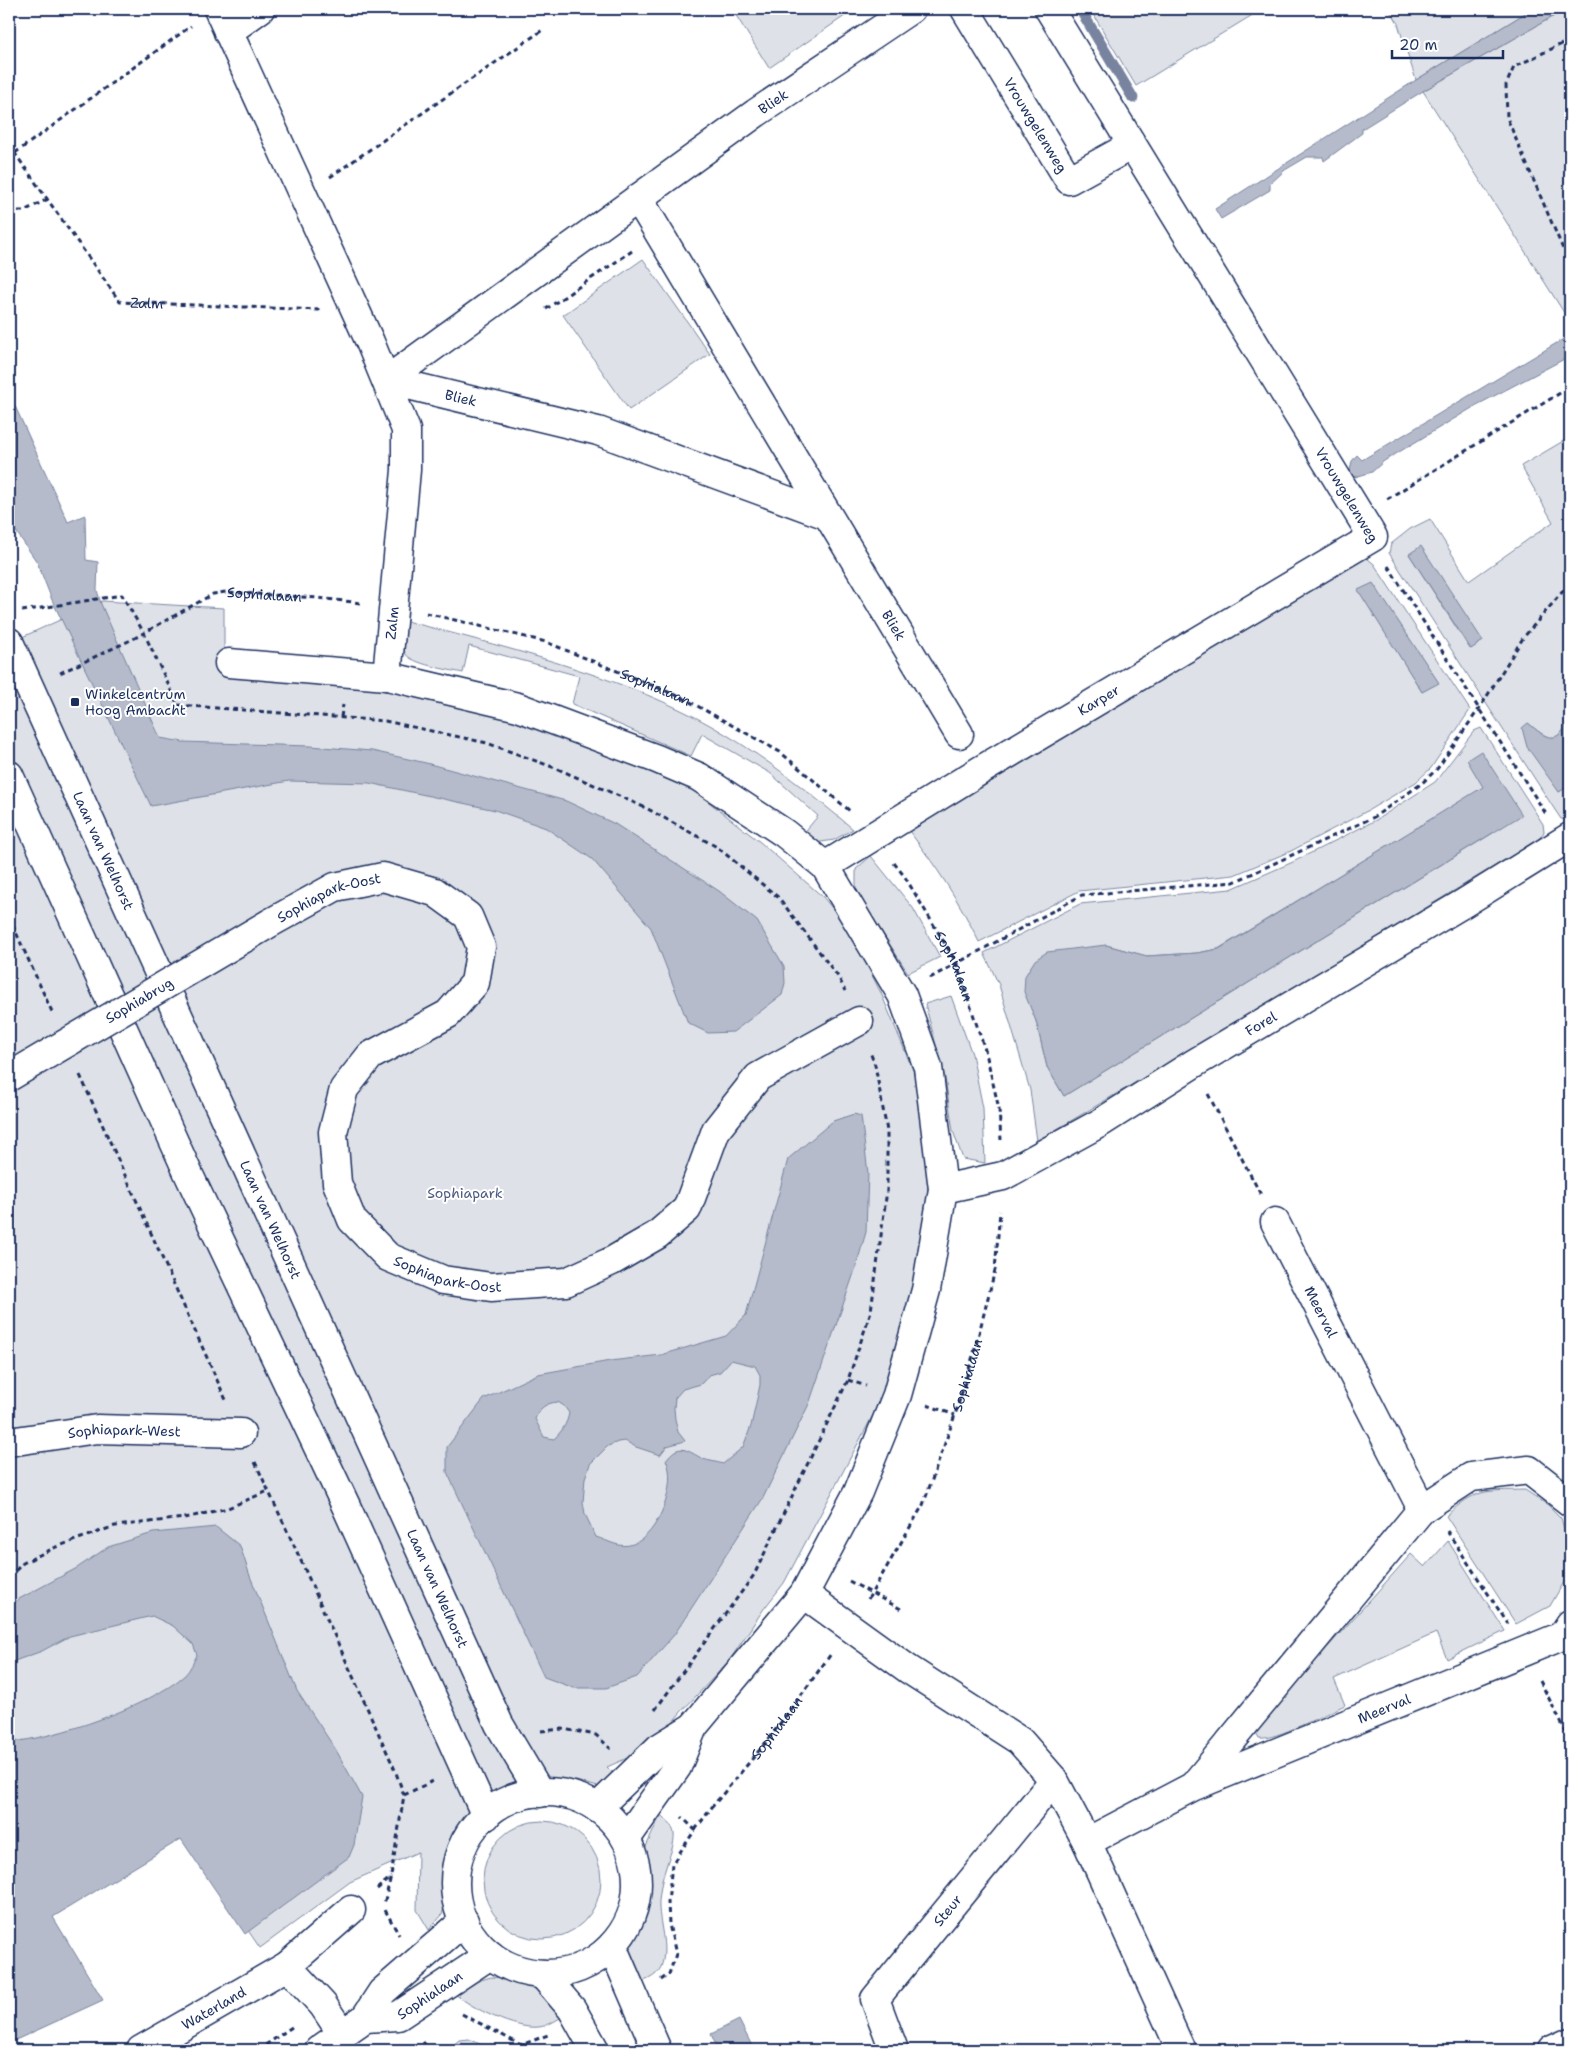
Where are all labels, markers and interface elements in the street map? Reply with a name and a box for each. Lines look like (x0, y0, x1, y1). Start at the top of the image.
scale bar (1392, 28, 1503, 60)
text: 20 m (1399, 35, 1438, 55)
street label: Vrouwgelenweg (1000, 74, 1072, 176)
street label: Bliek (755, 85, 791, 118)
street label: Zalm (130, 293, 164, 313)
street label: Bliek (443, 385, 479, 410)
street label: Vrouwgelenweg (1311, 444, 1383, 546)
street label: Sophialaan (226, 583, 303, 606)
street label: Zalm (381, 606, 403, 640)
street label: Bliek (878, 607, 910, 644)
street label: Sophialaan (618, 664, 695, 710)
street label: Karper (1074, 680, 1123, 720)
place label: Winkelcentrum Hoog Ambacht (85, 685, 186, 719)
marker: Winkelcentrum Hoog Ambacht (69, 696, 81, 708)
street label: Laan van Welhorst (69, 788, 138, 913)
street label: Sophiapark-Oost (274, 869, 382, 926)
street label: Sophialaan (931, 928, 977, 1004)
street label: Sophiabrug (102, 973, 176, 1027)
street label: Forel (1242, 1007, 1281, 1040)
street label: Laan van Welhorst (236, 1157, 305, 1282)
park label: Sophiapark (427, 1184, 503, 1202)
street label: Sophiapark-Oost (391, 1251, 502, 1296)
street label: Meerval (1300, 1283, 1342, 1341)
street label: Sophialaan (948, 1337, 986, 1414)
street label: Sophiapark-West (66, 1420, 181, 1442)
street label: Laan van Welhorst (403, 1526, 472, 1651)
street label: Meerval (1355, 1689, 1414, 1727)
street label: Sophialaan (747, 1692, 807, 1763)
street label: Steur (929, 1890, 966, 1930)
street label: Sophialaan (393, 1967, 466, 2023)
street label: Waterland (178, 1982, 249, 2034)

